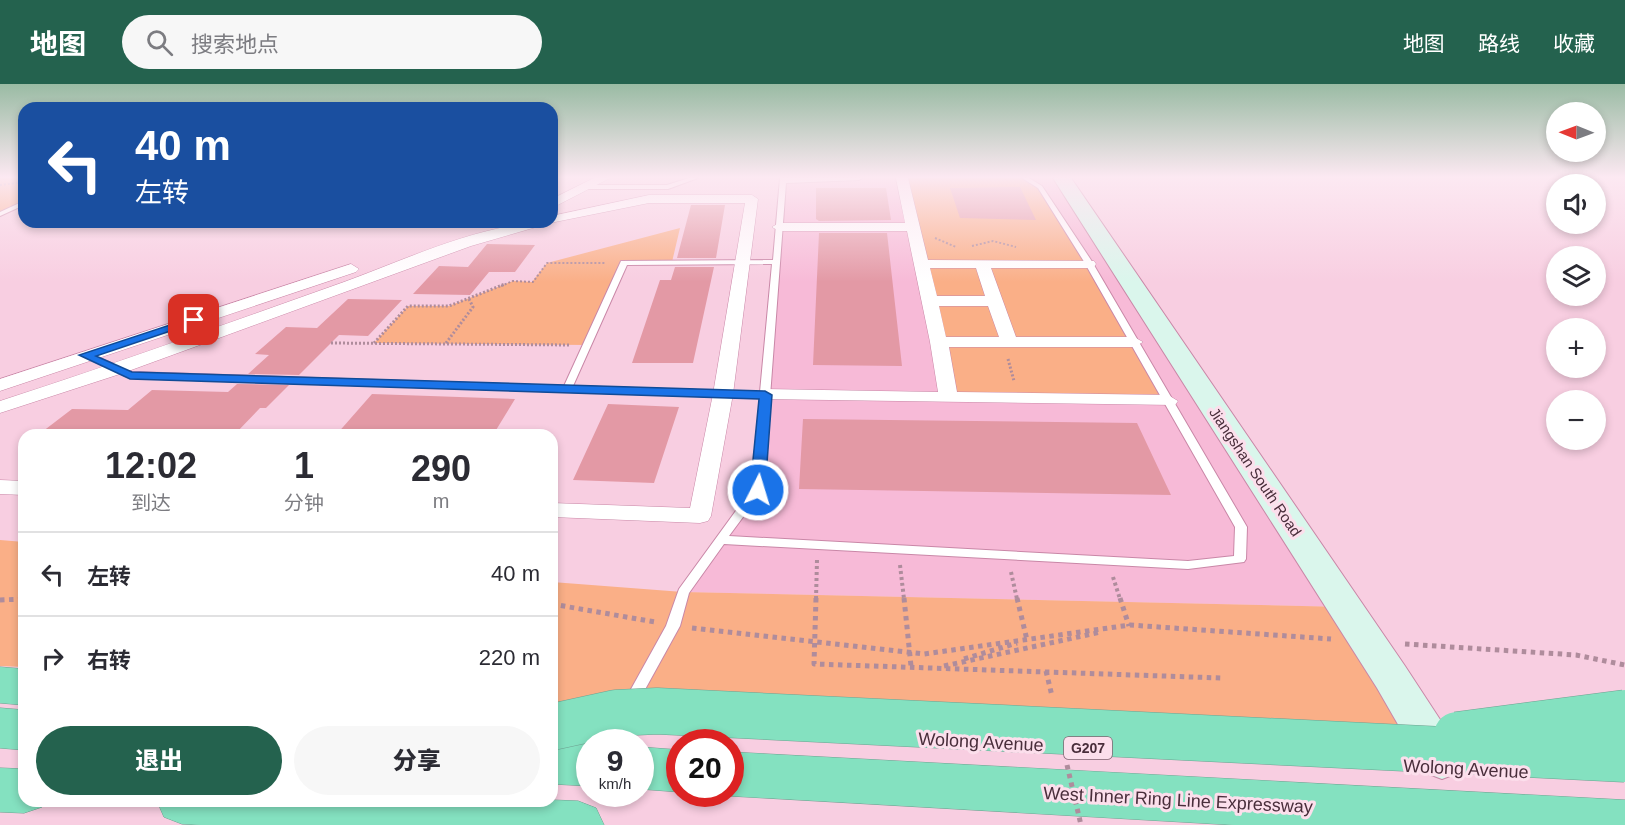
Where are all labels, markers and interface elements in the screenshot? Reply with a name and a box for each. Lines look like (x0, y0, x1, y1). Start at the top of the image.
search box (122, 15, 542, 69)
icon: search (143, 26, 176, 59)
text: 地图 (30, 29, 86, 60)
text: 搜索地点 (191, 32, 279, 57)
text: 地图 (1403, 32, 1445, 55)
text: 路线 (1478, 32, 1520, 55)
text: 收藏 (1553, 32, 1595, 55)
north arrow (1546, 102, 1606, 162)
map controls (1546, 102, 1606, 450)
text: 40 m (135, 122, 231, 169)
icon: left (36, 126, 114, 204)
button: sound (1546, 174, 1606, 234)
text: 左转 (135, 178, 189, 208)
button: layers (1546, 246, 1606, 306)
pin (168, 294, 219, 345)
icon: arrive (177, 303, 210, 336)
button: + (1546, 318, 1606, 378)
button: − (1546, 390, 1606, 450)
street label: Jiangshan South Road (1206, 404, 1305, 539)
text: 12:02 (105, 445, 197, 486)
text: 1 (294, 445, 314, 486)
text: 290 (411, 448, 471, 489)
position arrow (726, 458, 790, 522)
text: m (433, 490, 449, 512)
text: 到达 (131, 492, 171, 514)
text: 分钟 (284, 492, 324, 514)
icon: left (36, 558, 69, 591)
text: 40 m (491, 561, 540, 586)
text: 左转 (87, 564, 131, 589)
icon: right (36, 642, 69, 675)
text: 220 m (479, 645, 540, 670)
text: 右转 (87, 648, 131, 673)
button: 退出 (36, 726, 282, 795)
button: 分享 (294, 726, 540, 795)
speed limit sign: 20 (666, 729, 744, 807)
street label: Wolong Avenue (918, 729, 1044, 755)
road number: G207 (1064, 737, 1112, 759)
text: 9 (607, 744, 623, 777)
street label: Wolong Avenue (1403, 756, 1529, 782)
text: km/h (599, 775, 631, 792)
street label: West Inner Ring Line Expressway (1043, 783, 1313, 817)

